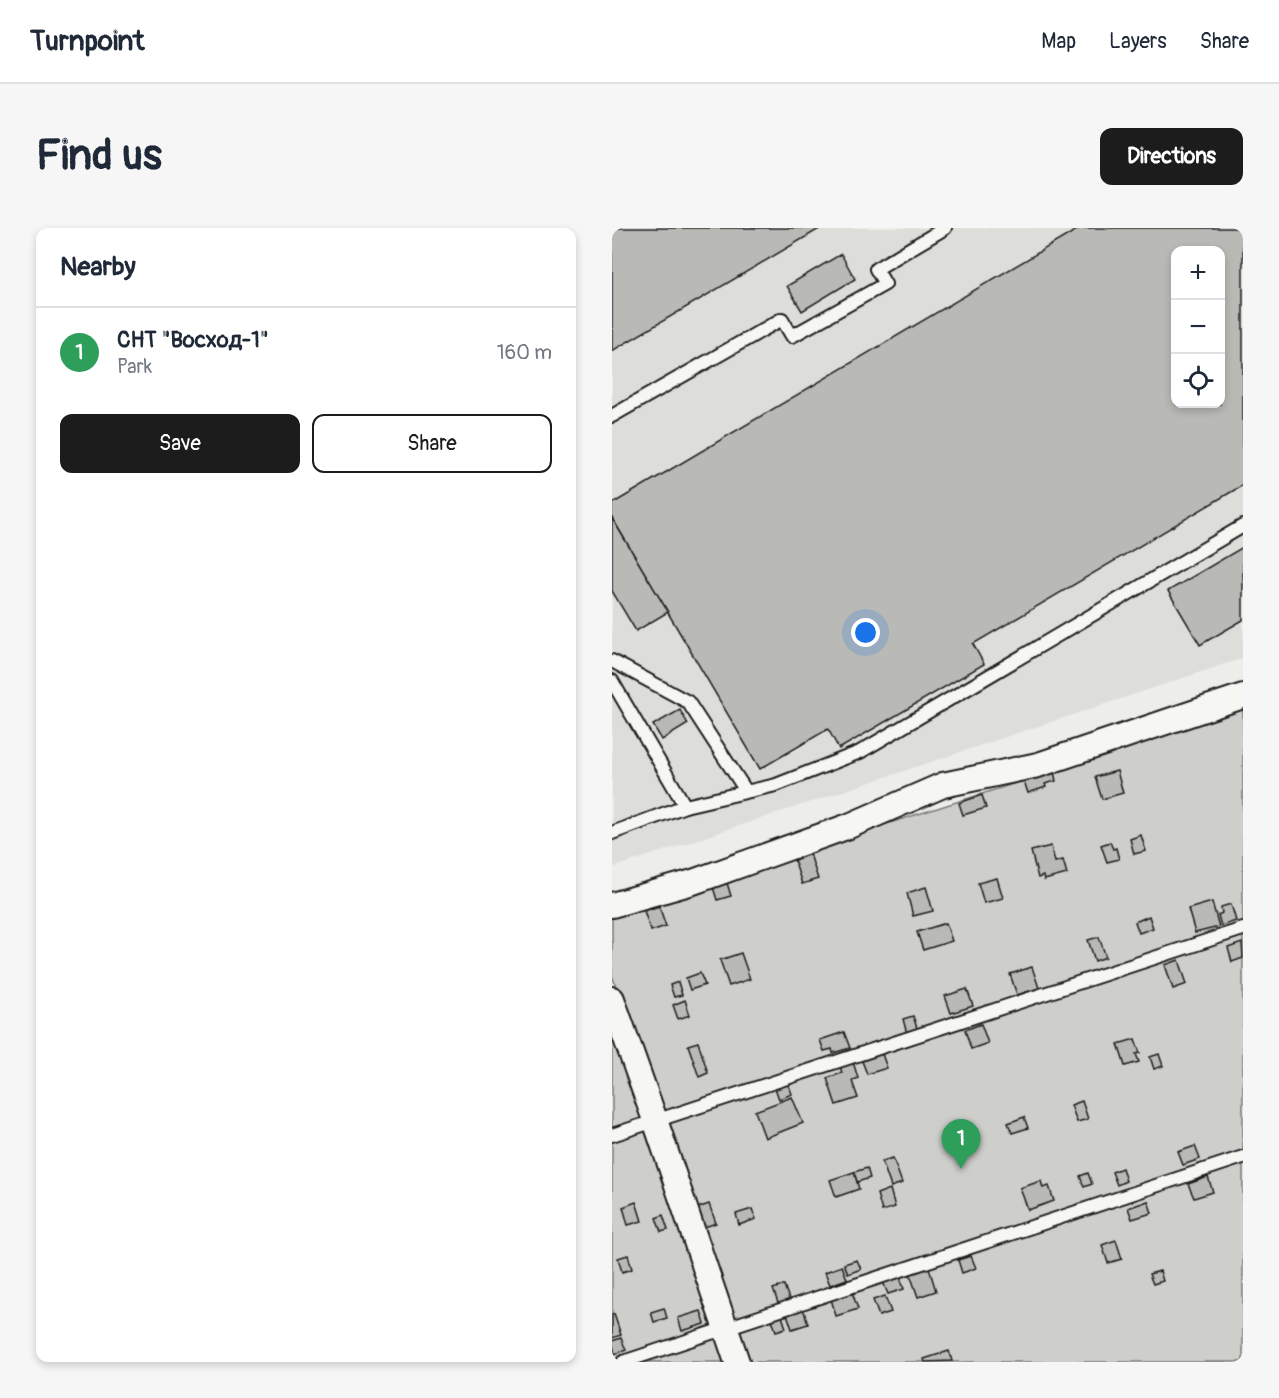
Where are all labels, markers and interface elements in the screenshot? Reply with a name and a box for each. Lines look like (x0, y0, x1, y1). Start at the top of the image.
text: Turnpoint (30, 24, 144, 59)
text: Map (1041, 28, 1076, 55)
text: Layers (1109, 28, 1167, 55)
text: Share (1200, 28, 1249, 55)
button: Directions (1100, 128, 1243, 185)
text: Find us (36, 130, 162, 182)
map controls (1171, 246, 1225, 408)
button: + (1171, 246, 1225, 300)
text: Nearby (60, 251, 136, 283)
button: − (1171, 300, 1225, 354)
text: СНТ "Восход-1" (117, 326, 269, 354)
text: 1 (76, 340, 83, 365)
text: 160 m (497, 340, 552, 365)
text: Park (117, 354, 152, 379)
button: locate (1171, 354, 1225, 408)
button: Save (60, 414, 300, 473)
button: Share (312, 414, 552, 473)
your location (851, 618, 880, 647)
pin: 1 (942, 1120, 980, 1169)

